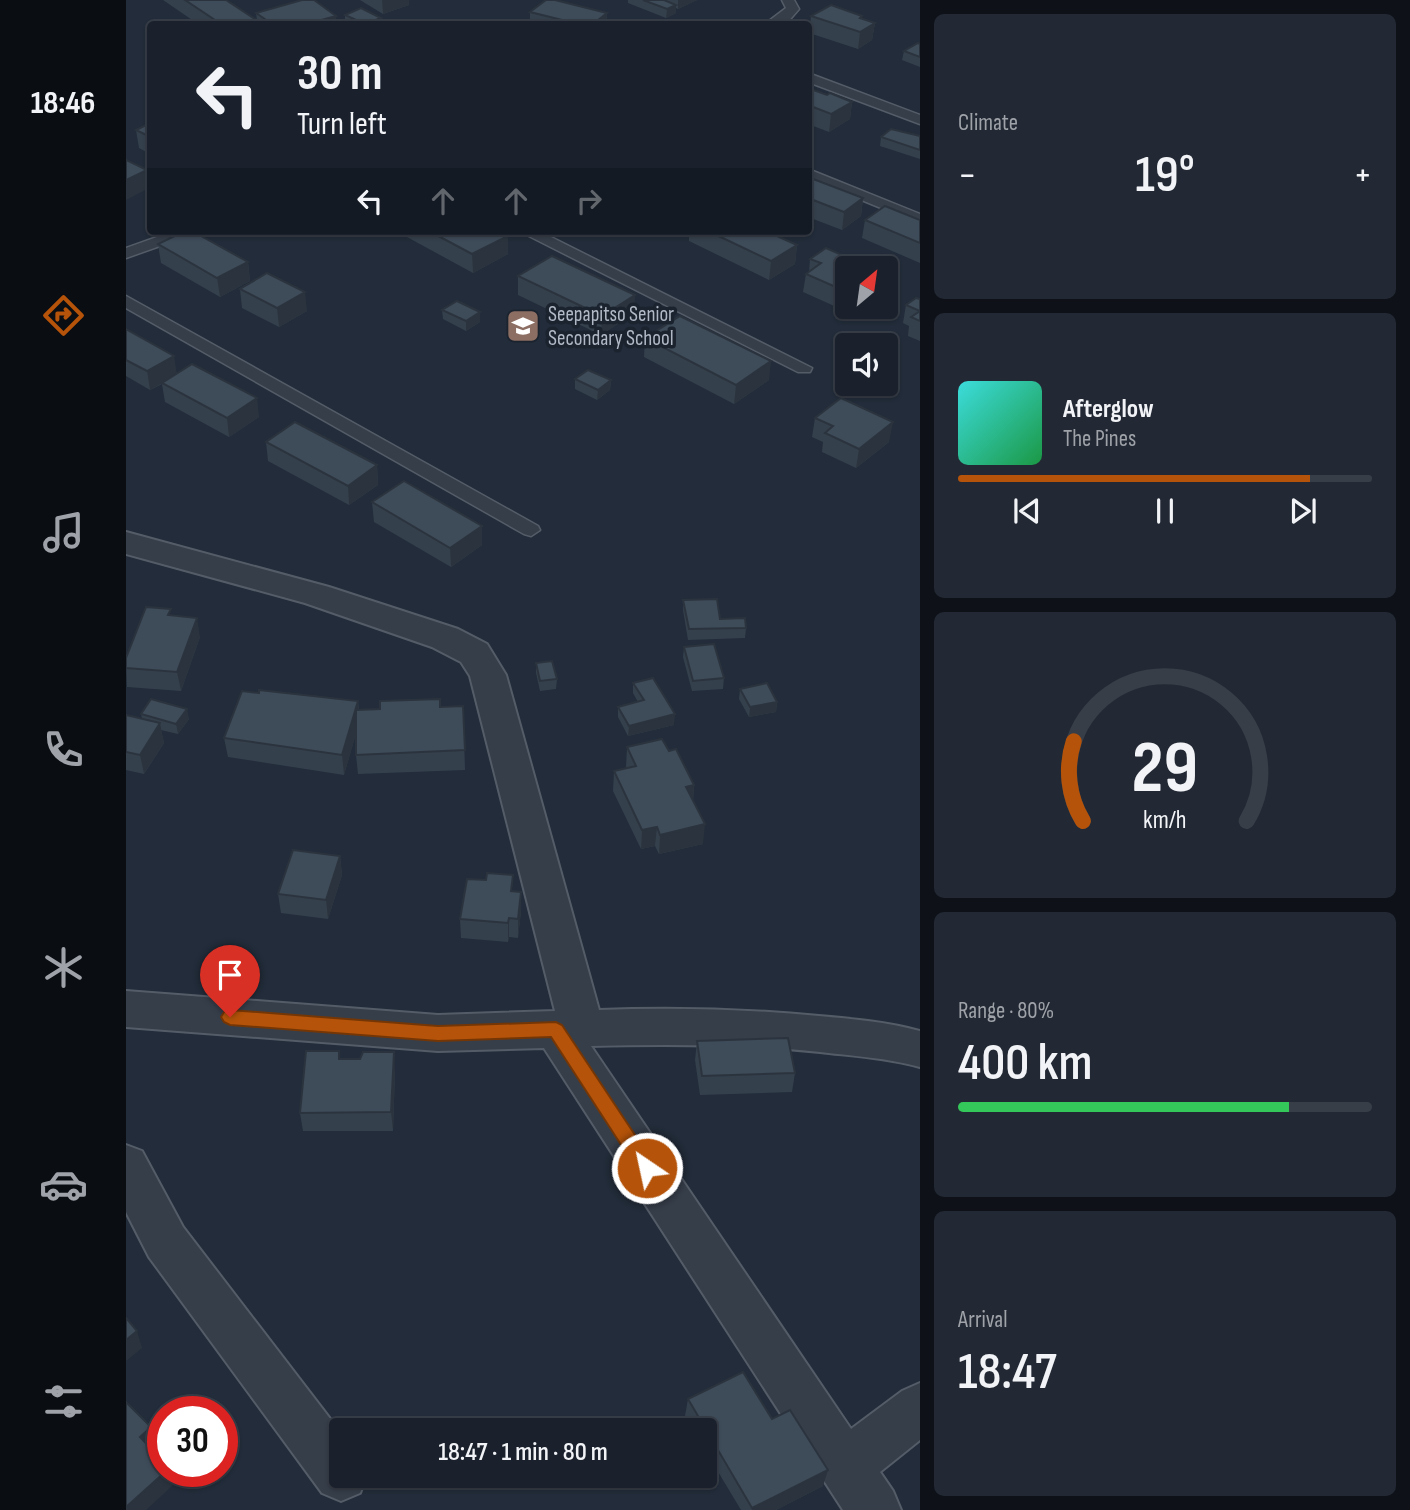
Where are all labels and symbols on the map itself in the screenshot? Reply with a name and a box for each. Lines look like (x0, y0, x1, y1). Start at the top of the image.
north arrow (835, 256, 898, 318)
place label: Seepapitso Senior Secondary School (548, 302, 674, 351)
school or university icon: Seepapitso Senior Secondary School (504, 307, 542, 345)
pin (200, 945, 260, 1017)
position arrow (610, 1131, 684, 1205)
speed limit sign: 30 (147, 1396, 238, 1487)

